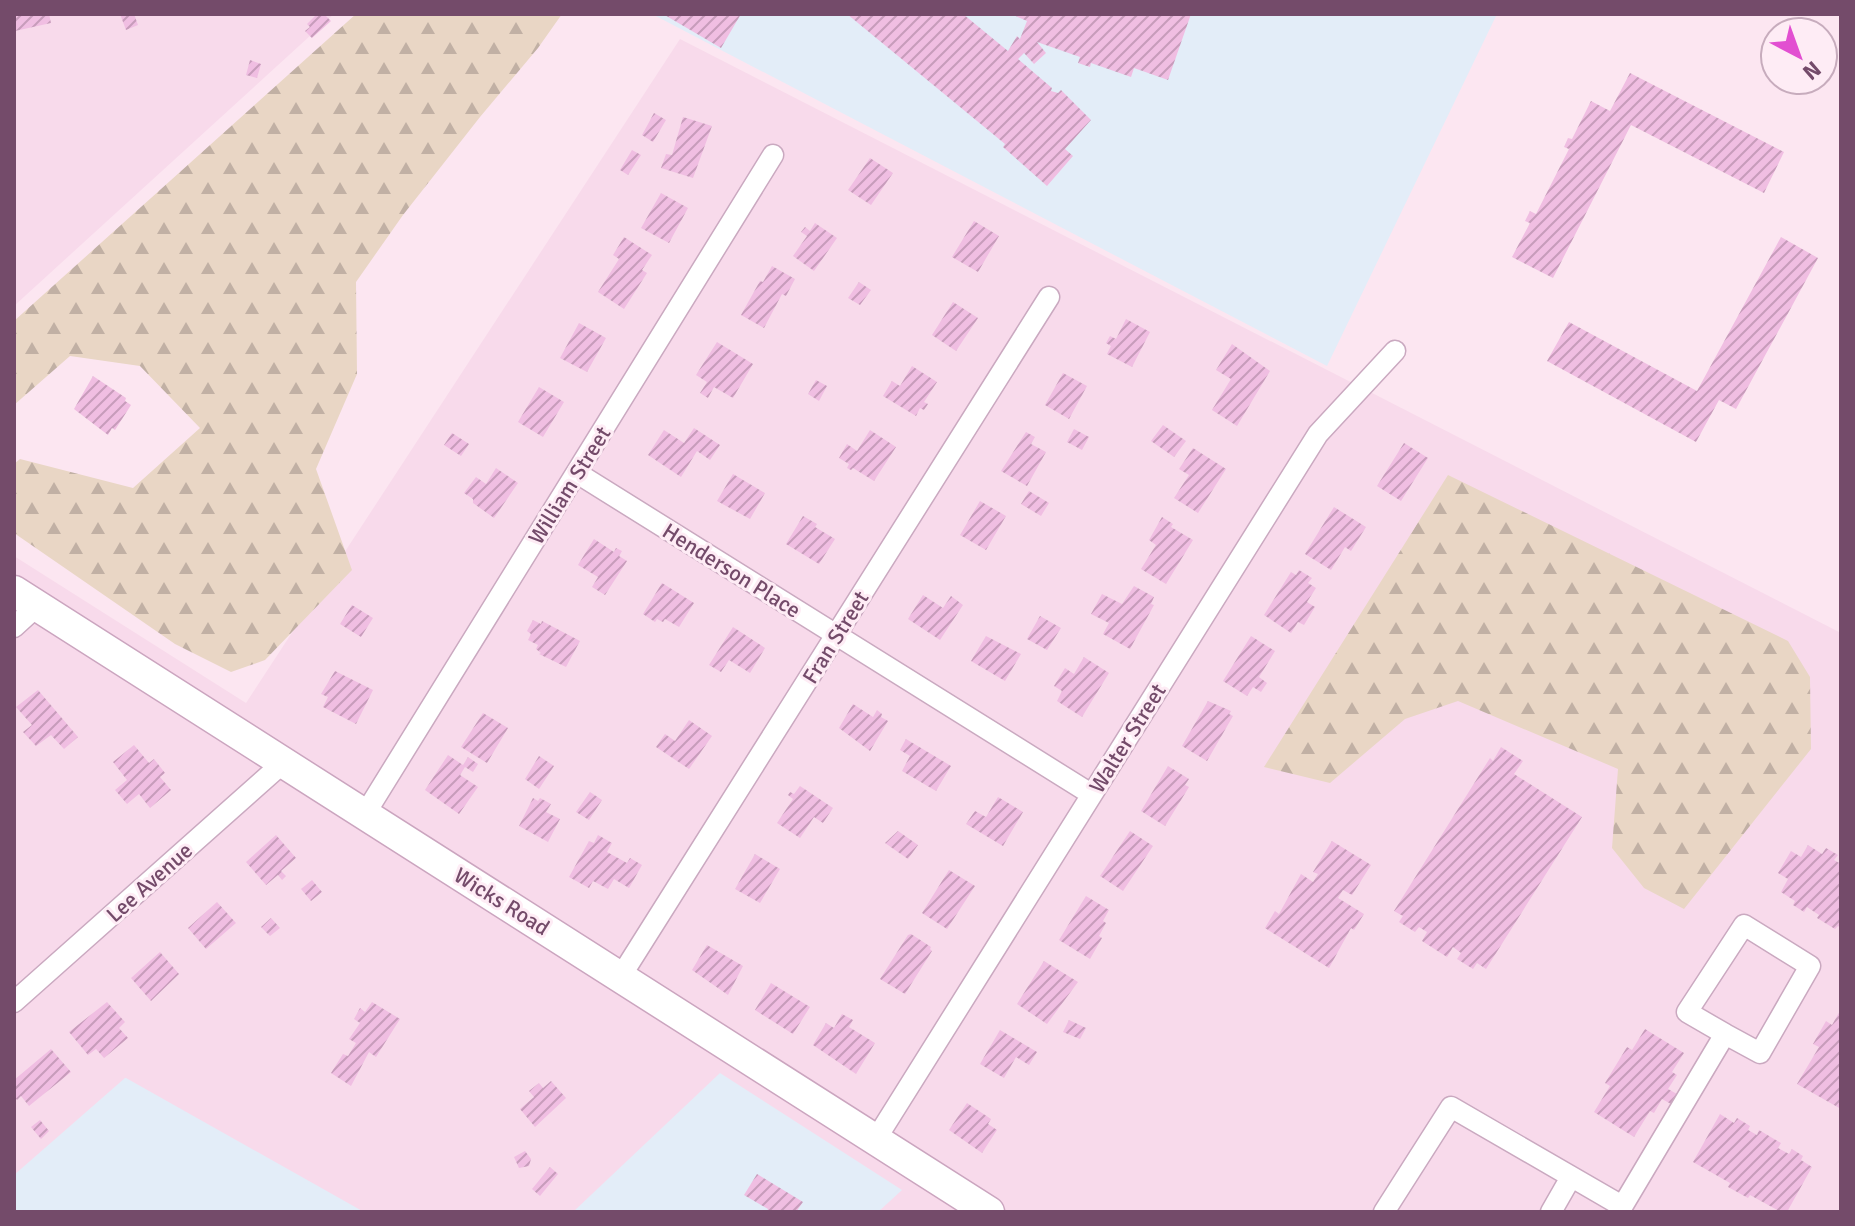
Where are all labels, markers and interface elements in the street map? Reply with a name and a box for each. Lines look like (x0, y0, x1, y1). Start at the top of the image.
north arrow (1759, 16, 1839, 96)
text: N (1797, 56, 1826, 86)
street label: William Street (522, 421, 617, 549)
street label: Henderson Place (658, 517, 806, 624)
street label: Fran Street (796, 586, 875, 689)
street label: Walter Street (1083, 678, 1172, 798)
street label: Lee Avenue (101, 837, 198, 928)
street label: Wicks Road (449, 861, 555, 941)

